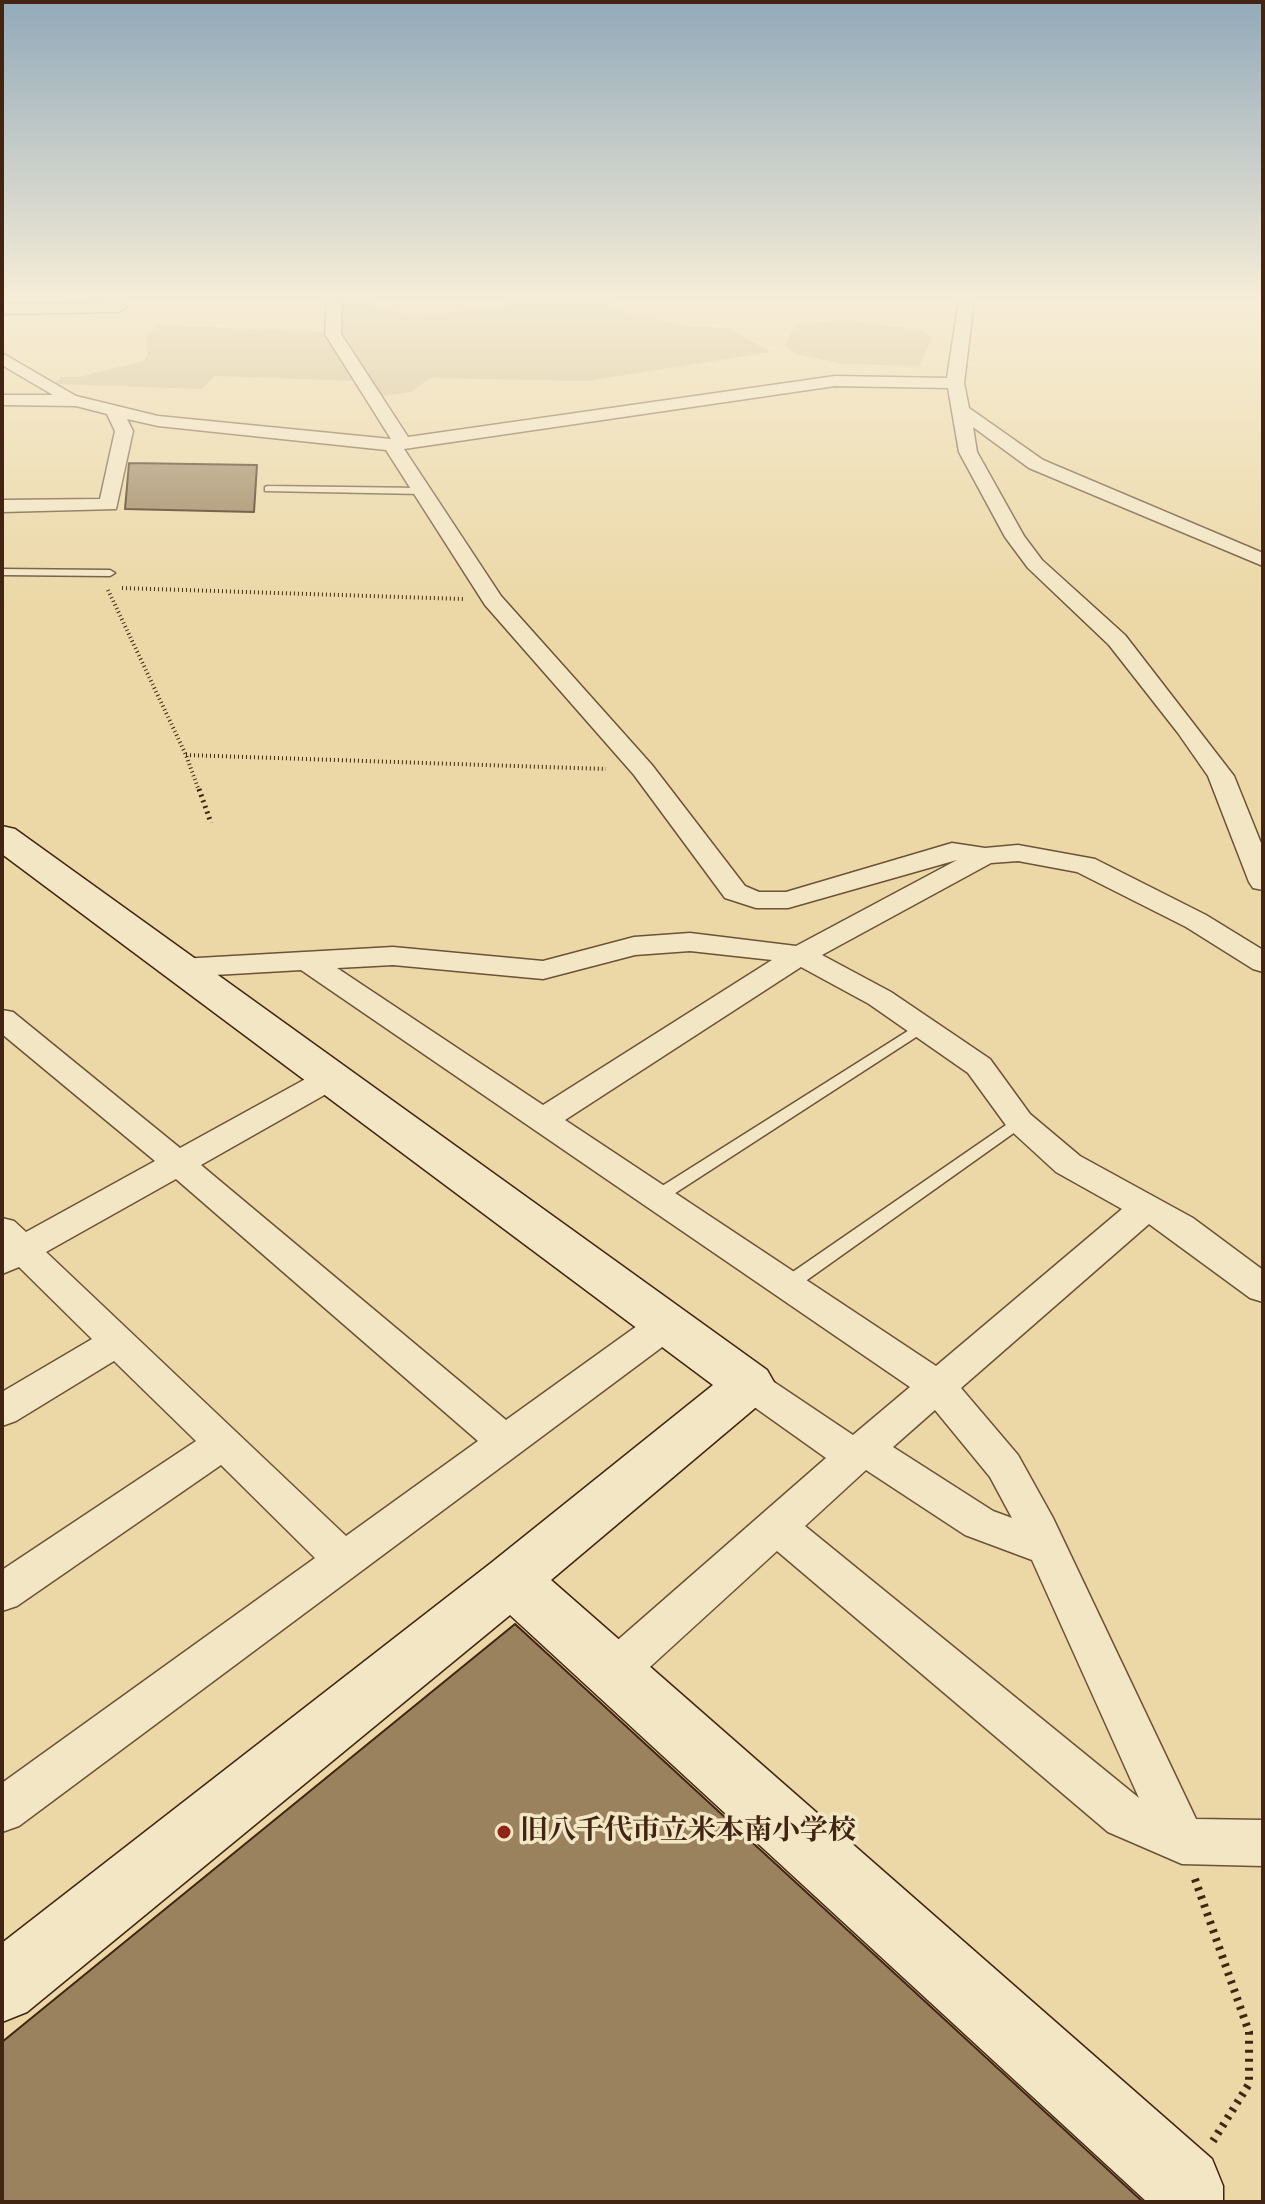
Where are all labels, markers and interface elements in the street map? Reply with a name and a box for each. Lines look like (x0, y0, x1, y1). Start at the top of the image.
place label: 旧八千代市立米本南小学校 (520, 1815, 856, 1849)
marker: 旧八千代市立米本南小学校 (495, 1823, 513, 1841)

